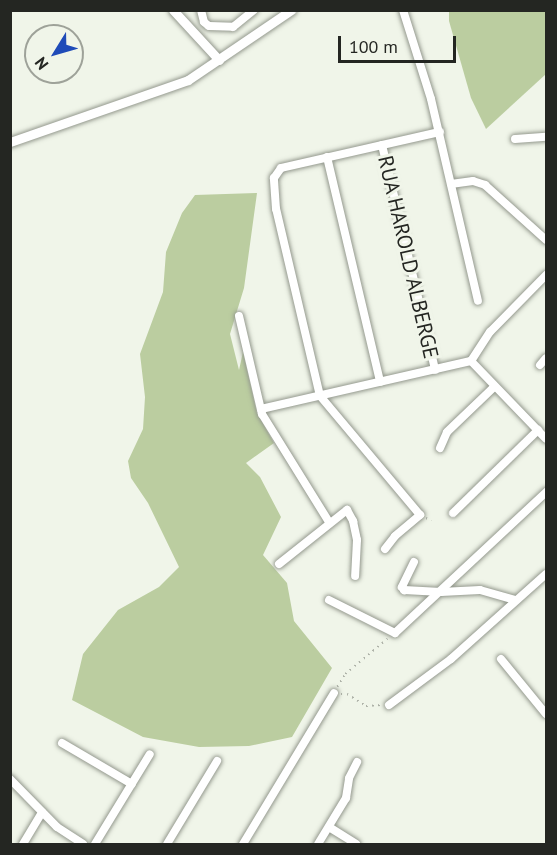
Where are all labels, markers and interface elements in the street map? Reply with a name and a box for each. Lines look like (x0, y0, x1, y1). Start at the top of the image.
north arrow (24, 24, 84, 84)
scale bar (341, 24, 460, 62)
text: 100 m (349, 35, 398, 58)
text: N (30, 53, 52, 74)
street label: RUA HAROLD ALBERGE (372, 152, 444, 362)

